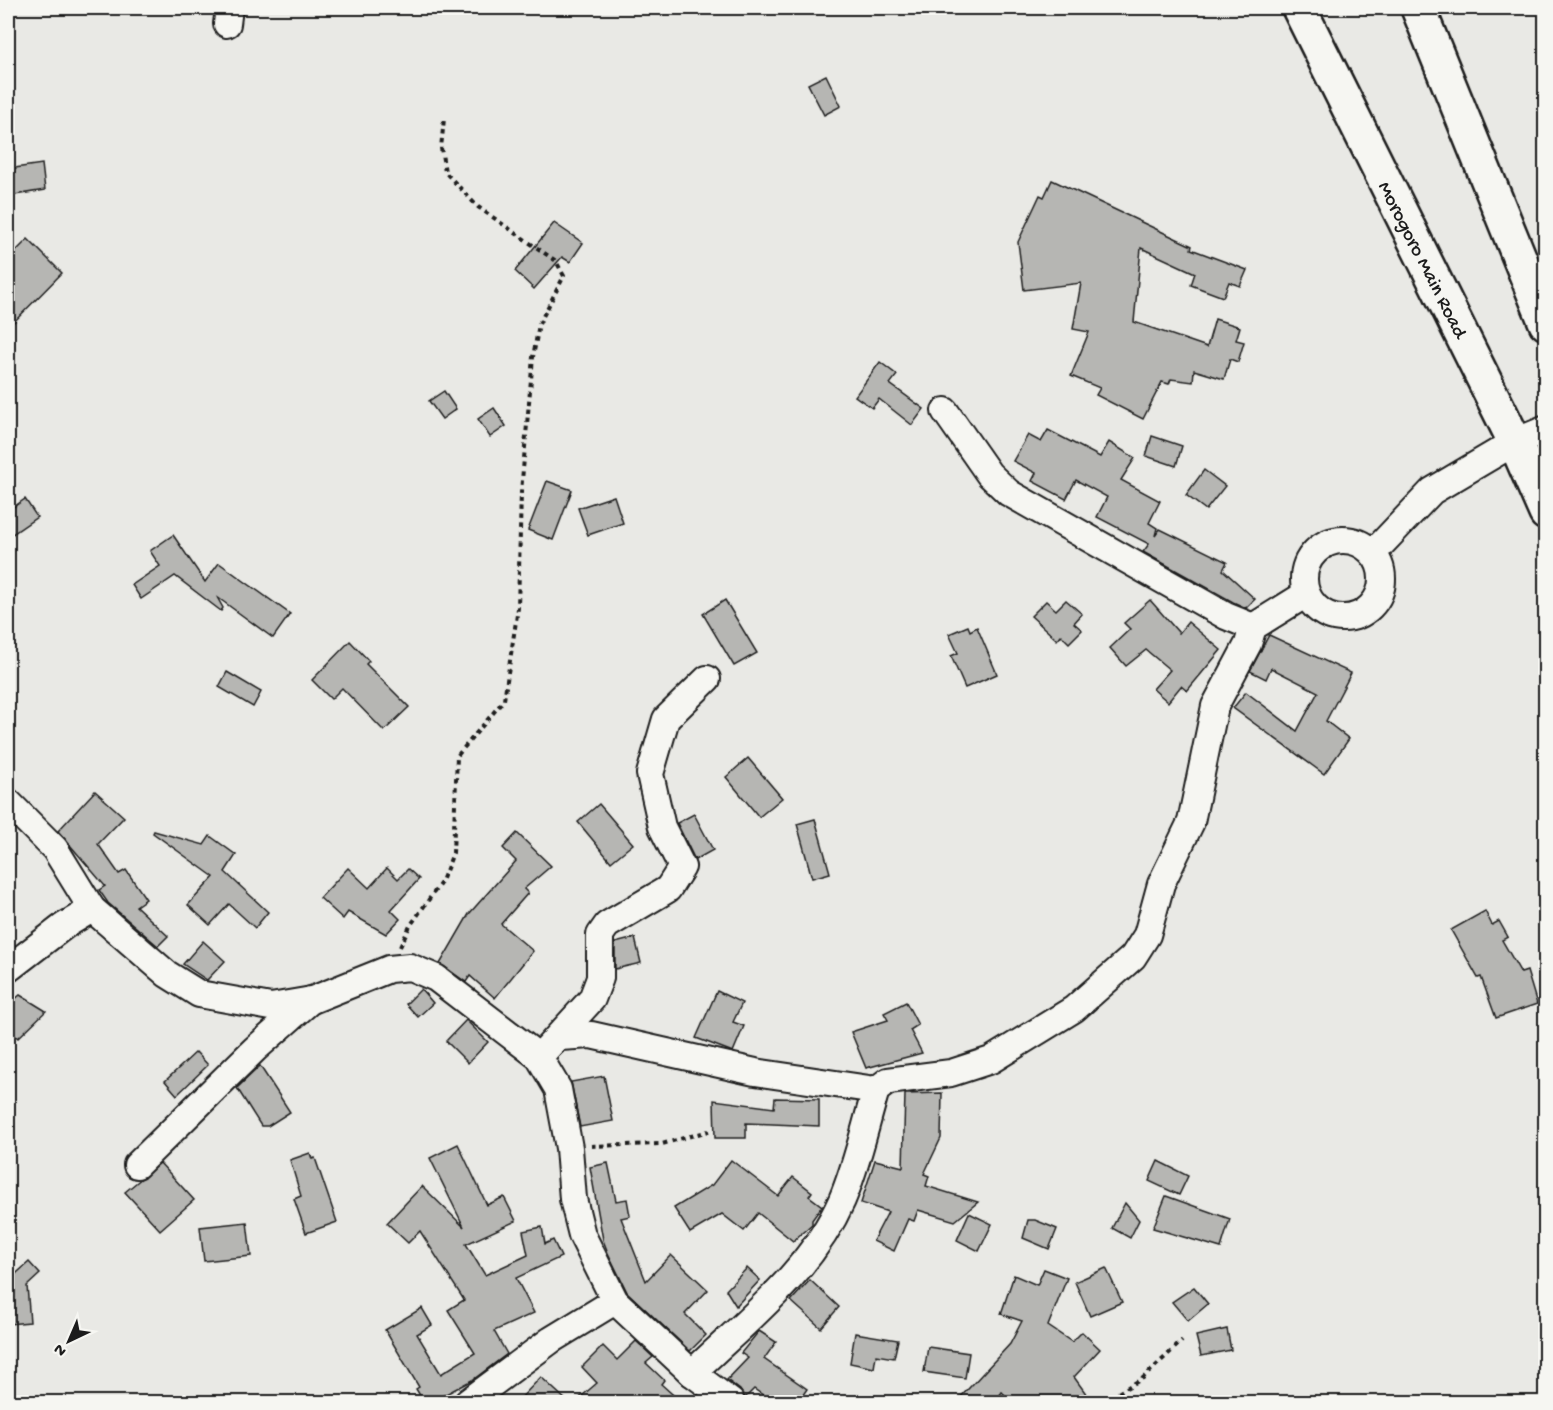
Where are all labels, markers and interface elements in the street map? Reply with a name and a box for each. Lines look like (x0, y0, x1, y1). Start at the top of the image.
street label: Morogoro Main Road (1371, 178, 1471, 345)
north arrow (39, 1311, 99, 1371)
text: N (50, 1338, 71, 1360)

